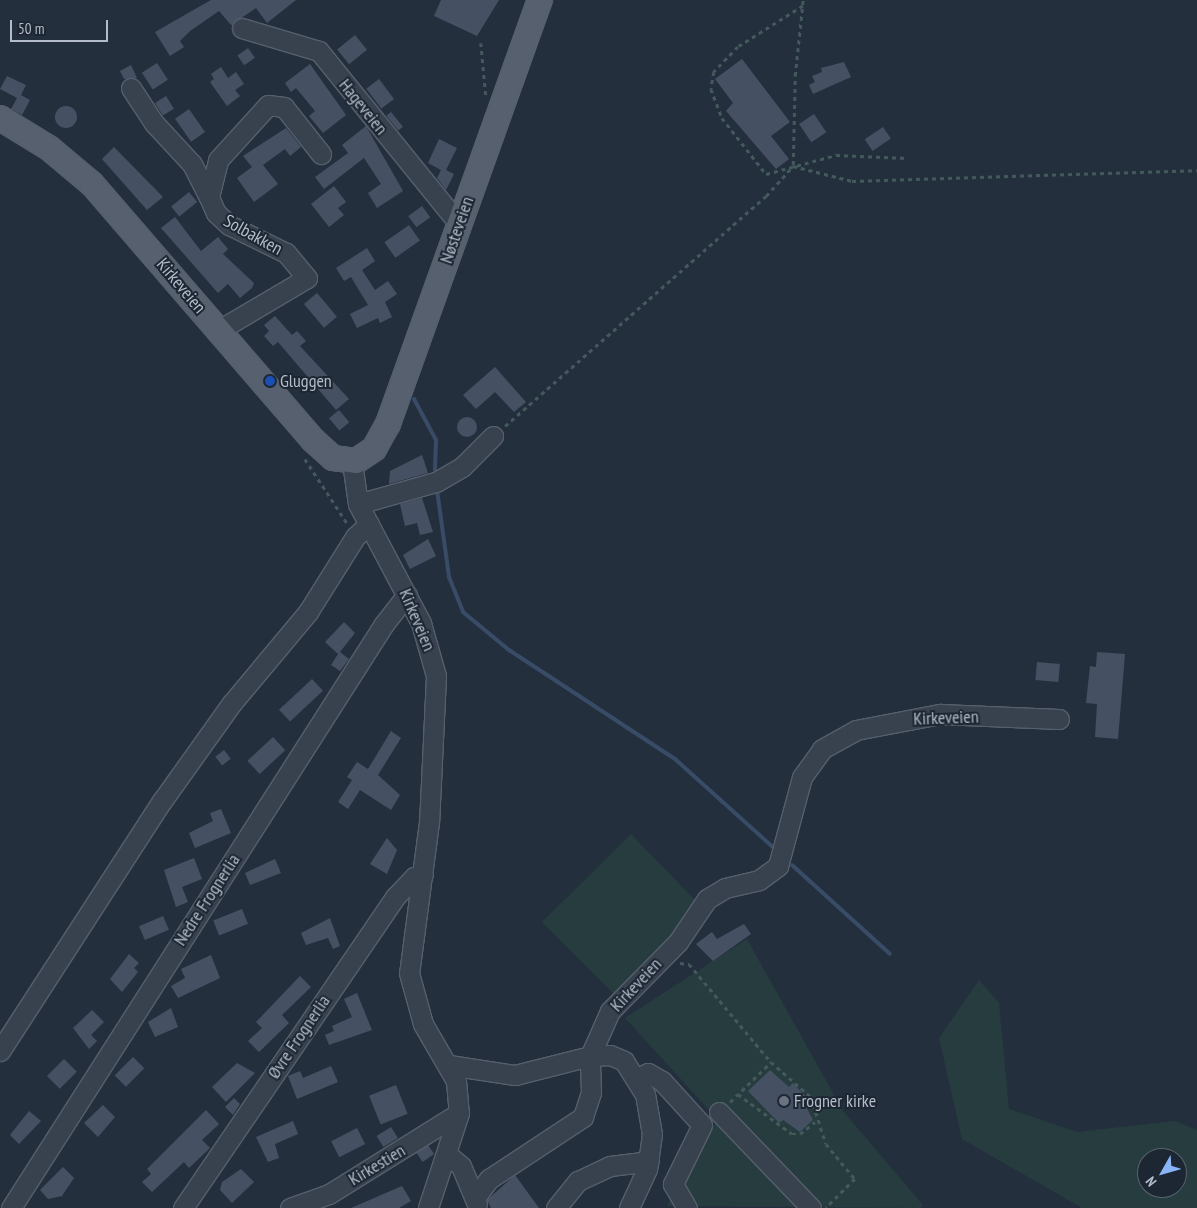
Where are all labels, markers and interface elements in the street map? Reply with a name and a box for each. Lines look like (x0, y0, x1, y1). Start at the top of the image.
scale bar (12, 10, 110, 42)
text: 50 m (18, 19, 44, 38)
street label: Hageveien (334, 75, 392, 139)
street label: Nøsteveien (436, 194, 478, 266)
street label: Solbakken (220, 210, 286, 260)
street label: Kirkeveien (152, 254, 210, 318)
place label: Gluggen (280, 370, 332, 392)
marker: Gluggen (264, 375, 276, 387)
street label: Kirkeveien (394, 586, 440, 654)
street label: Kirkeveien (913, 706, 979, 730)
street label: Nedre Frognerlia (169, 850, 245, 950)
street label: Kirkeveien (606, 954, 666, 1016)
street label: Øvre Frognerlia (263, 991, 335, 1083)
place label: Frogner kirke (794, 1090, 876, 1112)
marker: Frogner kirke (778, 1095, 790, 1107)
street label: Kirkestien (345, 1140, 409, 1190)
north arrow (1137, 1148, 1187, 1198)
text: N (1142, 1173, 1160, 1190)

